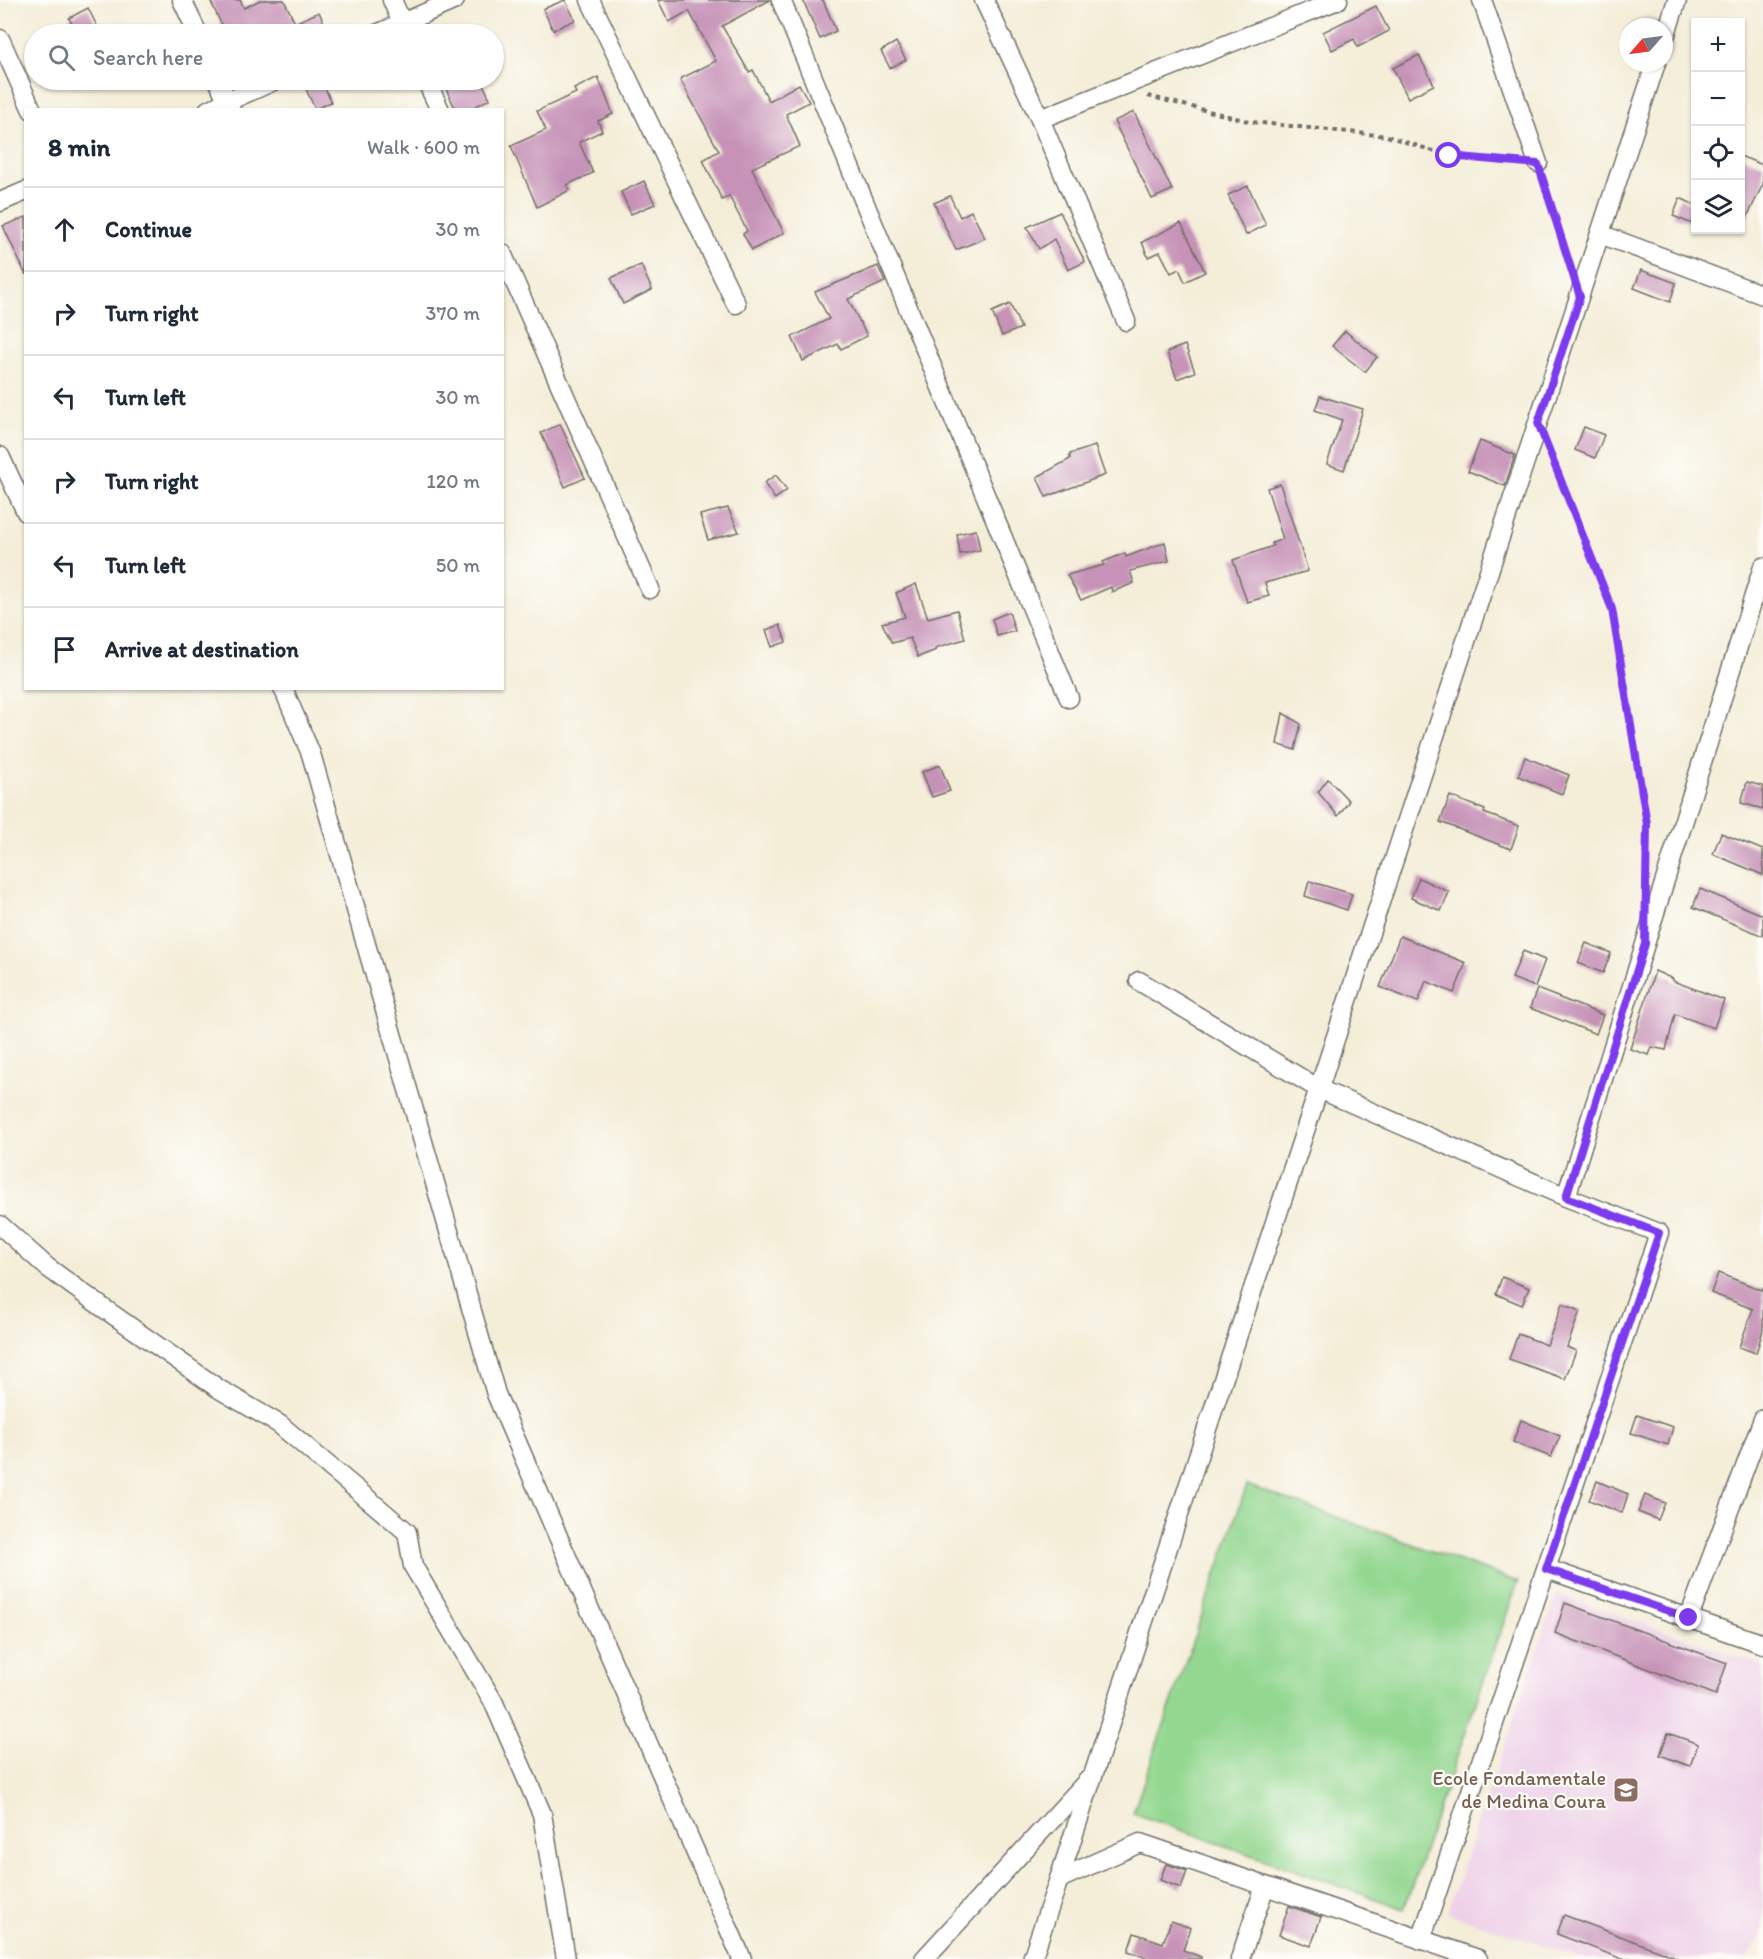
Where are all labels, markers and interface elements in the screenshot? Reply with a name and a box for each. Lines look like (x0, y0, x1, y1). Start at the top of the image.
north arrow (1619, 18, 1673, 72)
map controls (1691, 18, 1745, 234)
button: + (1691, 18, 1745, 72)
search box (24, 24, 504, 90)
icon: search (45, 41, 78, 74)
text: Search here (93, 44, 203, 71)
button: − (1691, 72, 1745, 126)
button: locate (1691, 126, 1745, 180)
text: 8 min (48, 131, 110, 163)
text: Walk · 600 m (367, 135, 480, 159)
route start (1435, 142, 1461, 168)
button: layers (1691, 180, 1745, 234)
icon: ahead (48, 213, 81, 246)
text: Continue (105, 216, 192, 243)
text: 30 m (435, 217, 480, 241)
icon: right (48, 297, 81, 330)
text: Turn right (105, 300, 199, 327)
text: 370 m (426, 301, 480, 325)
icon: left (48, 381, 81, 414)
text: Turn left (105, 384, 186, 411)
text: 30 m (435, 385, 480, 409)
icon: right (48, 465, 81, 498)
text: Turn right (105, 468, 199, 495)
text: 120 m (427, 469, 480, 493)
icon: left (48, 549, 81, 582)
text: Turn left (105, 552, 186, 579)
text: 50 m (436, 553, 480, 577)
icon: arrive (48, 633, 81, 666)
text: Arrive at destination (105, 636, 299, 663)
route end (1675, 1604, 1701, 1630)
place label: Ecole Fondamentale de Medina Coura (1432, 1766, 1607, 1813)
school or university icon: Ecole Fondamentale de Medina Coura (1611, 1775, 1641, 1805)

